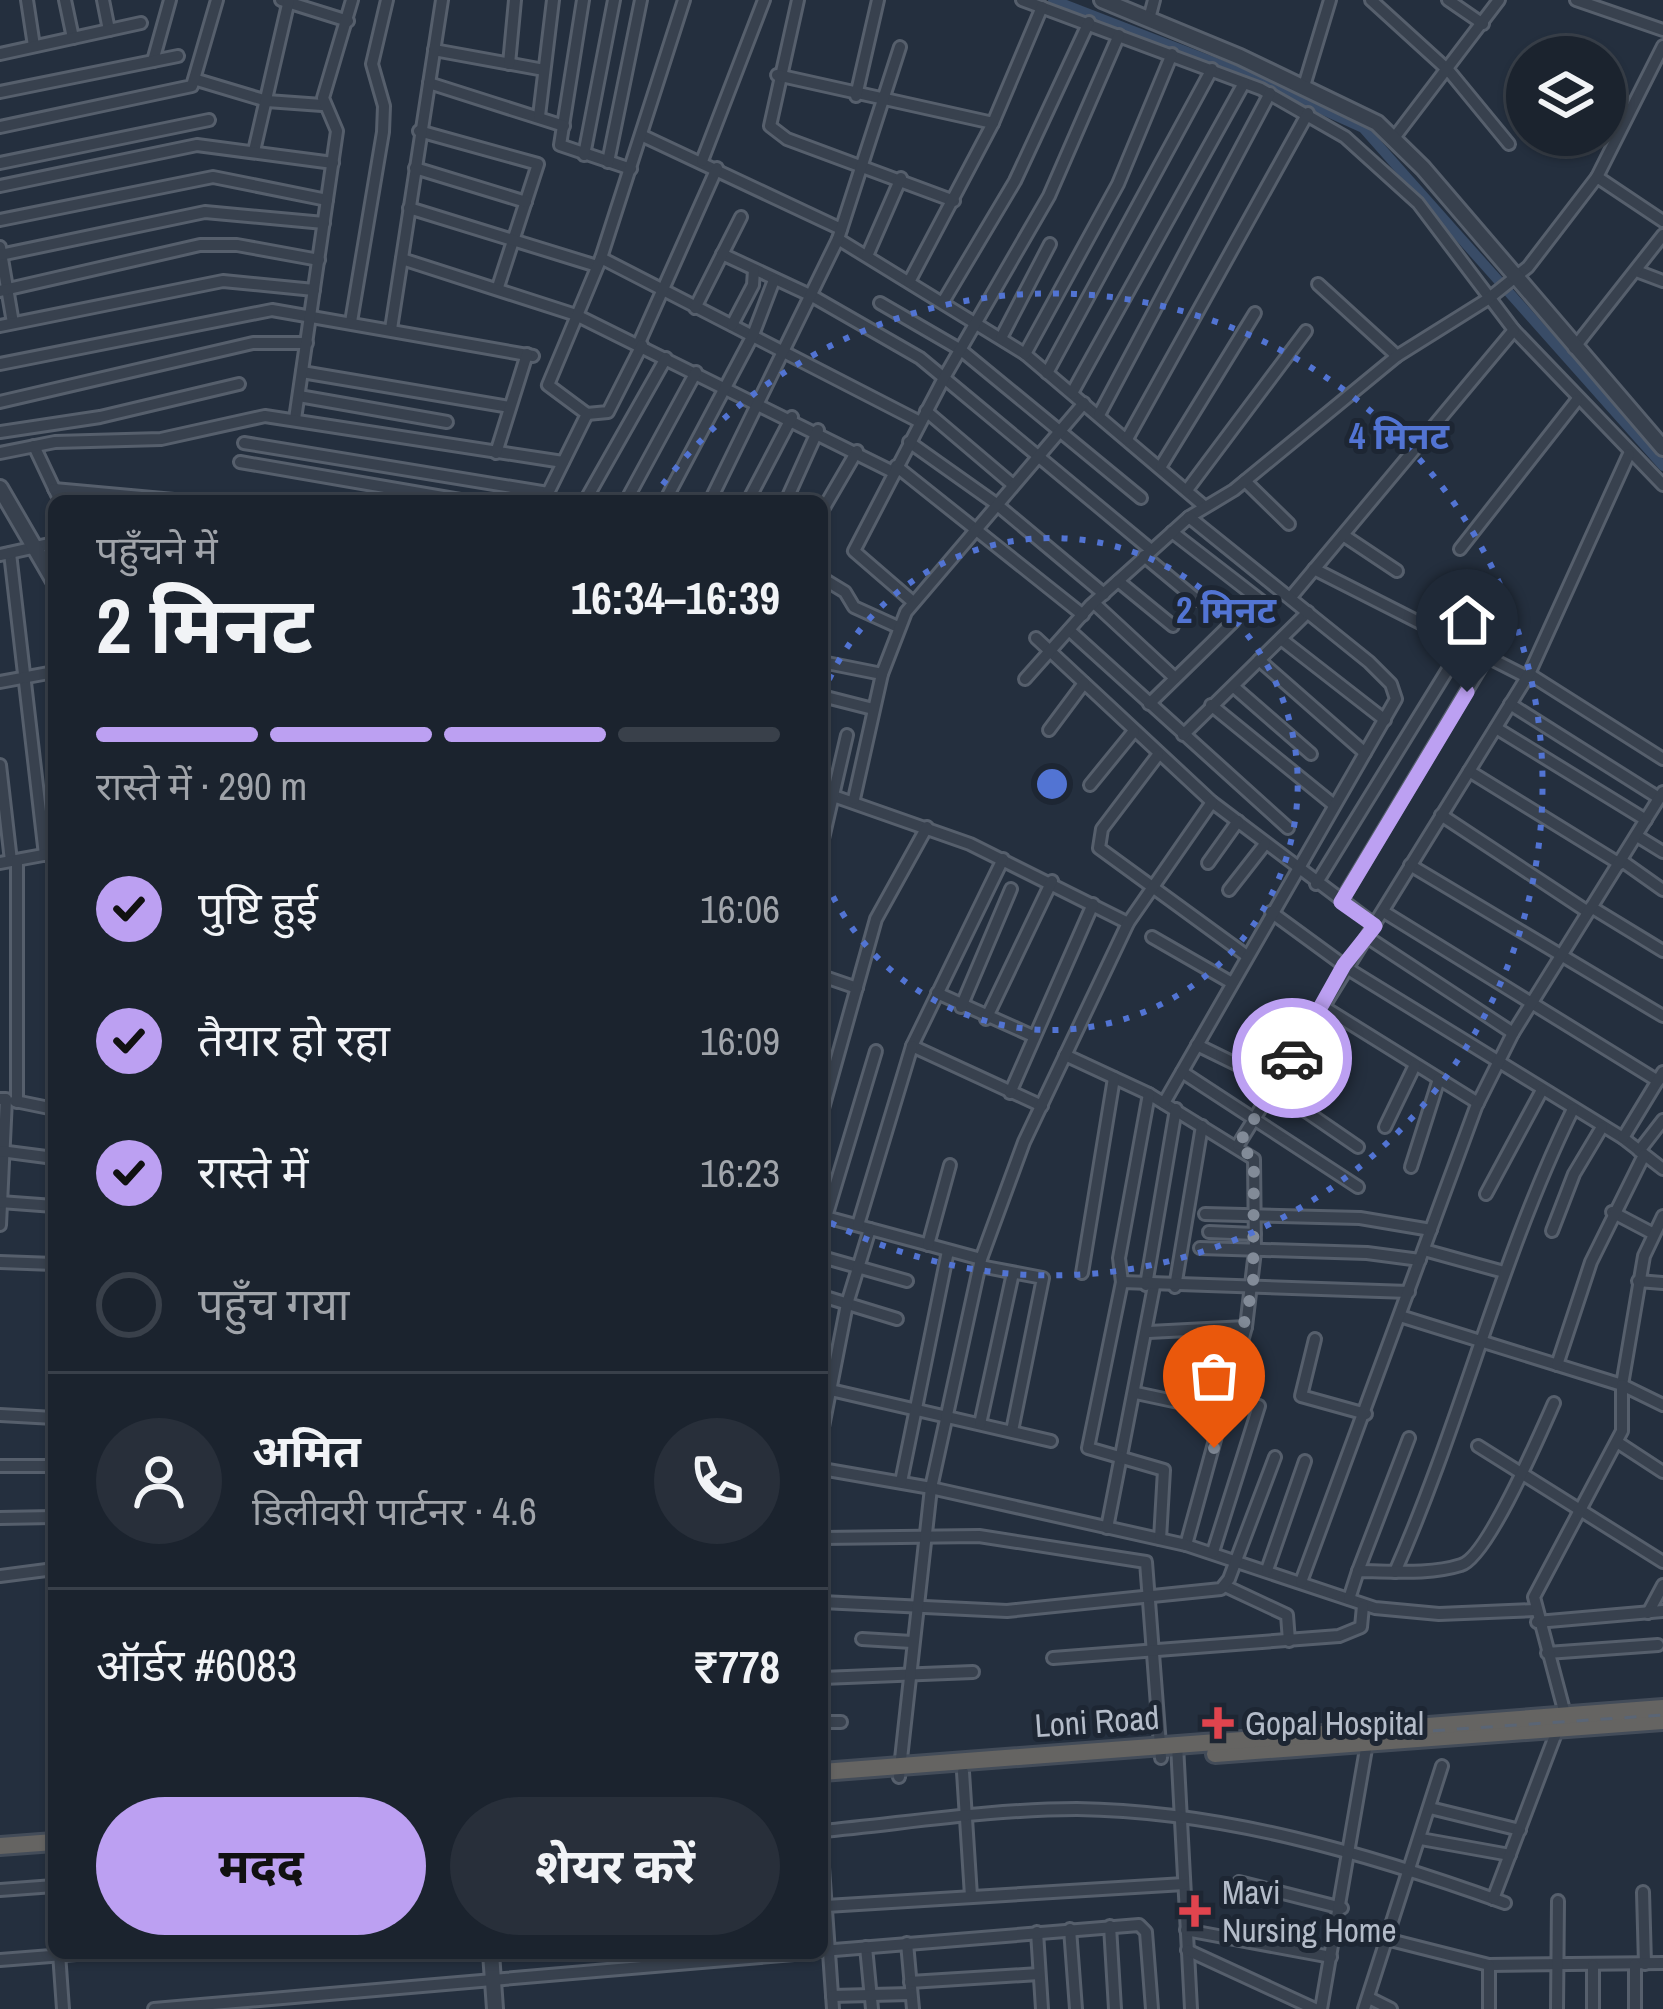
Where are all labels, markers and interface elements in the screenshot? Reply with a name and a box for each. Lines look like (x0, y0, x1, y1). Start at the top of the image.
map controls (1506, 36, 1626, 156)
button: layers (1506, 36, 1626, 156)
text: 4 मिनट (1349, 412, 1450, 460)
text: पहुँचने में (96, 524, 218, 576)
text: 16:34–16:39 (571, 567, 780, 628)
pin (1416, 569, 1518, 692)
text: 2 मिनट (96, 572, 313, 677)
text: 2 मिनट (1176, 586, 1277, 634)
icon: home (1434, 587, 1500, 653)
text: रास्ते में · 290 m (96, 760, 307, 812)
centre of rings (1031, 763, 1073, 805)
icon: check (96, 876, 162, 942)
text: पुष्टि हुई (198, 877, 318, 938)
text: 16:06 (700, 883, 780, 935)
courier (1232, 998, 1352, 1118)
icon: check (96, 1008, 162, 1074)
text: तैयार हो रहा (198, 1009, 390, 1070)
text: 16:09 (700, 1015, 780, 1067)
icon: car (1259, 1025, 1325, 1091)
icon: check (96, 1140, 162, 1206)
text: रास्ते में (198, 1141, 308, 1202)
text: 16:23 (700, 1147, 780, 1199)
text: पहुँच गया (198, 1273, 349, 1334)
pin (1163, 1325, 1265, 1448)
icon: bag (1181, 1343, 1247, 1409)
button: person (96, 1418, 222, 1544)
button: phone (654, 1418, 780, 1544)
text: अमित (252, 1420, 361, 1481)
text: डिलीवरी पार्टनर · 4.6 (252, 1485, 537, 1537)
text: ऑर्डर #6083 (96, 1634, 297, 1695)
text: ₹778 (692, 1636, 780, 1697)
street label: Loni Road (1033, 1695, 1161, 1747)
place label: Gopal Hospital (1245, 1701, 1424, 1745)
marker: Gopal Hospital (1202, 1707, 1234, 1739)
button: मदद (96, 1797, 426, 1935)
button: शेयर करें (450, 1797, 780, 1935)
place label: Mavi Nursing Home (1222, 1870, 1396, 1952)
marker: Mavi Nursing Home (1179, 1895, 1211, 1927)

